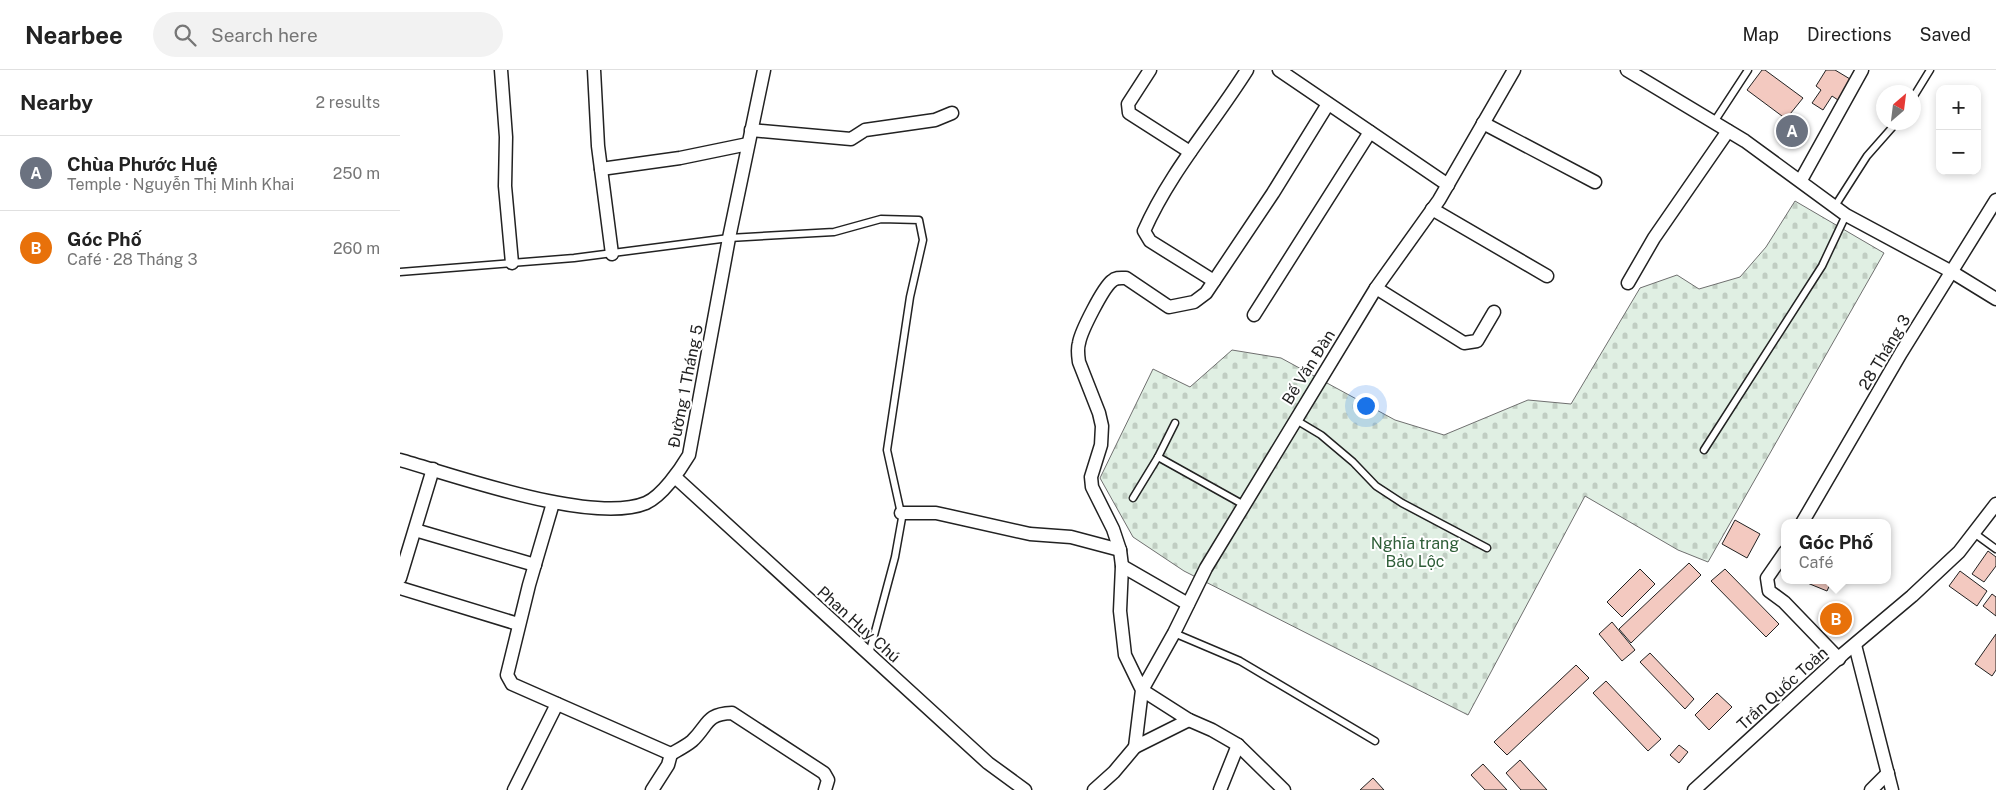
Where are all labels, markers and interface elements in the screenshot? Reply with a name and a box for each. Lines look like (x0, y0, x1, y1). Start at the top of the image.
search box (153, 12, 503, 57)
text: Nearbee (25, 21, 123, 49)
icon: search (171, 21, 199, 49)
text: Search here (211, 24, 318, 46)
text: Map (1742, 24, 1779, 45)
text: Directions (1807, 24, 1892, 45)
text: Saved (1920, 24, 1971, 45)
north arrow (1876, 85, 1921, 130)
map controls (1936, 85, 1981, 175)
button: + (1936, 85, 1981, 130)
text: Nearby (20, 90, 93, 115)
text: 2 results (315, 93, 380, 112)
pin: A (1776, 112, 1808, 150)
button: − (1936, 130, 1981, 175)
text: Chùa Phước Huệ (67, 153, 218, 175)
text: A (30, 164, 42, 183)
text: 250 m (333, 164, 380, 183)
text: Temple · Nguyễn Thị Minh Khai (67, 175, 294, 194)
text: Góc Phố (67, 228, 142, 250)
text: B (31, 239, 41, 258)
text: 260 m (333, 239, 380, 258)
text: Café · 28 Tháng 3 (67, 250, 198, 269)
street label: 28 Tháng 3 (1855, 311, 1914, 393)
street label: Đường 1 Tháng 5 (664, 323, 707, 449)
street label: Bế Văn Đàn (1278, 326, 1339, 408)
your location (1353, 393, 1379, 419)
popup (1781, 519, 1891, 584)
text: Góc Phố (1799, 531, 1873, 553)
park label: Nghĩa trang Bảo Lộc (1371, 534, 1459, 571)
text: Café (1799, 553, 1834, 572)
street label: Phan Huy Chú (813, 582, 904, 666)
pin: B (1820, 600, 1852, 638)
street label: Trần Quốc Toản (1733, 643, 1831, 734)

